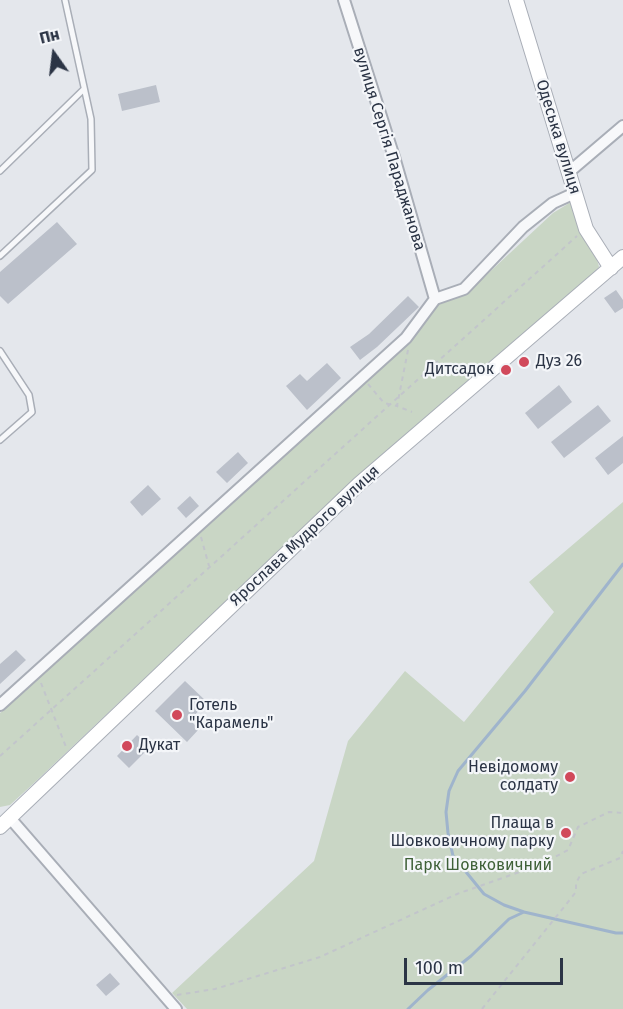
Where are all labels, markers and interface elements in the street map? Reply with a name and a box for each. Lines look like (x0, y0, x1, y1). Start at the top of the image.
north arrow (24, 24, 84, 84)
text: Пн (38, 24, 62, 48)
street label: вулиця Сергія Параджанова (349, 45, 429, 253)
street label: Одеська вулиця (531, 77, 585, 197)
place label: Дуз 26 (536, 352, 582, 372)
marker: Дуз 26 (517, 355, 531, 369)
place label: Дитсадок (425, 360, 494, 380)
marker: Дитсадок (499, 363, 513, 377)
street label: Ярослава Мудрого вулиця (226, 462, 384, 610)
place label: Готель "Карамель" (189, 696, 273, 734)
marker: Готель "Карамель" (170, 708, 184, 722)
place label: Дукат (139, 736, 180, 756)
marker: Дукат (120, 739, 134, 753)
place label: Невідомому солдату (468, 758, 558, 796)
marker: Невідомому солдату (563, 770, 577, 784)
place label: Плаща в Шовковичному парку (390, 814, 554, 852)
marker: Плаща в Шовковичному парку (559, 826, 573, 840)
park label: Парк Шовковичний (404, 856, 552, 876)
scale bar (407, 946, 566, 984)
text: 100 m (415, 957, 463, 979)

